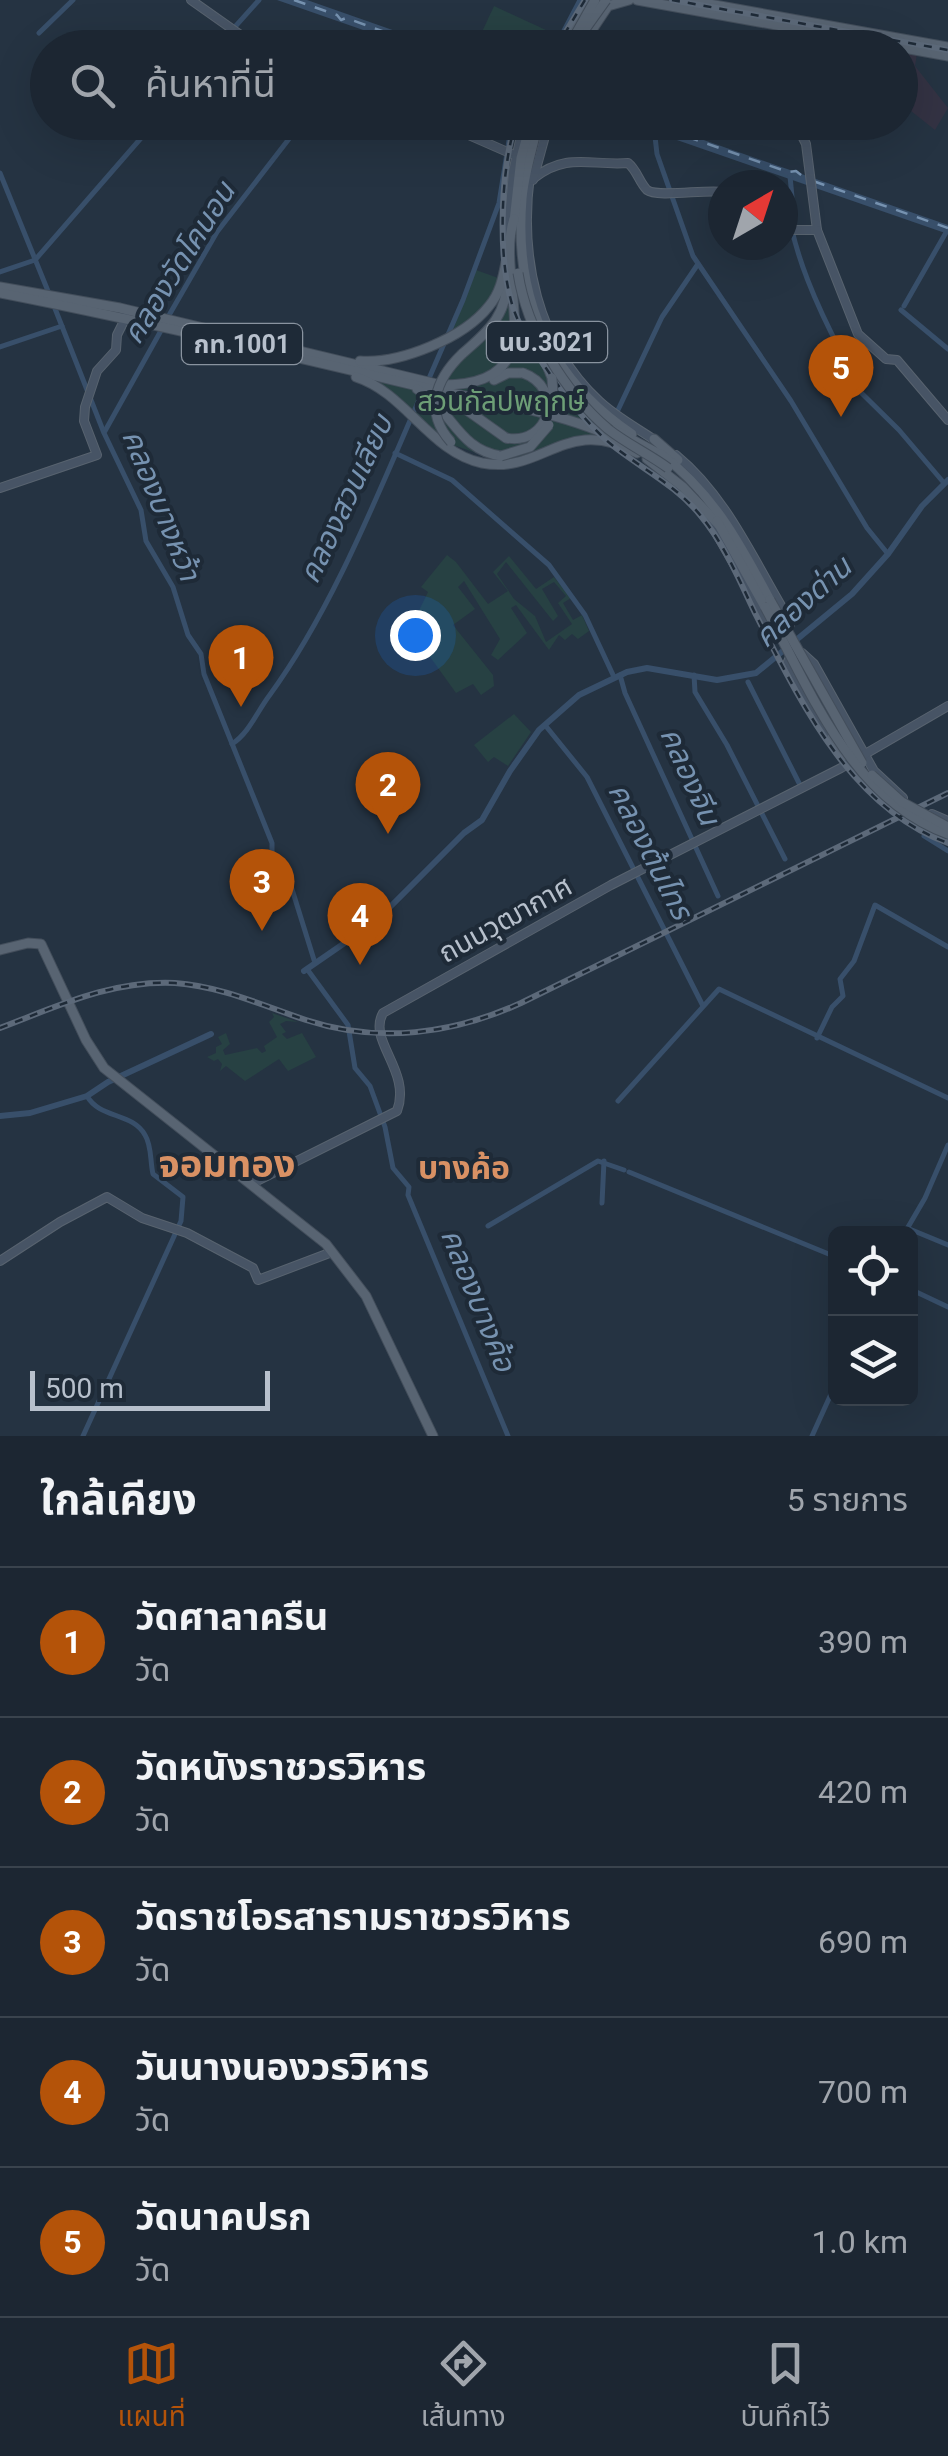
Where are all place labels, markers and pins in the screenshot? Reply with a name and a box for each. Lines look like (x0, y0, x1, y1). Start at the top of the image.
pin: 5 (808, 334, 874, 417)
pin: 1 (208, 624, 274, 707)
pin: 2 (356, 752, 420, 834)
pin: 3 (230, 848, 294, 931)
pin: 4 (328, 882, 392, 965)

